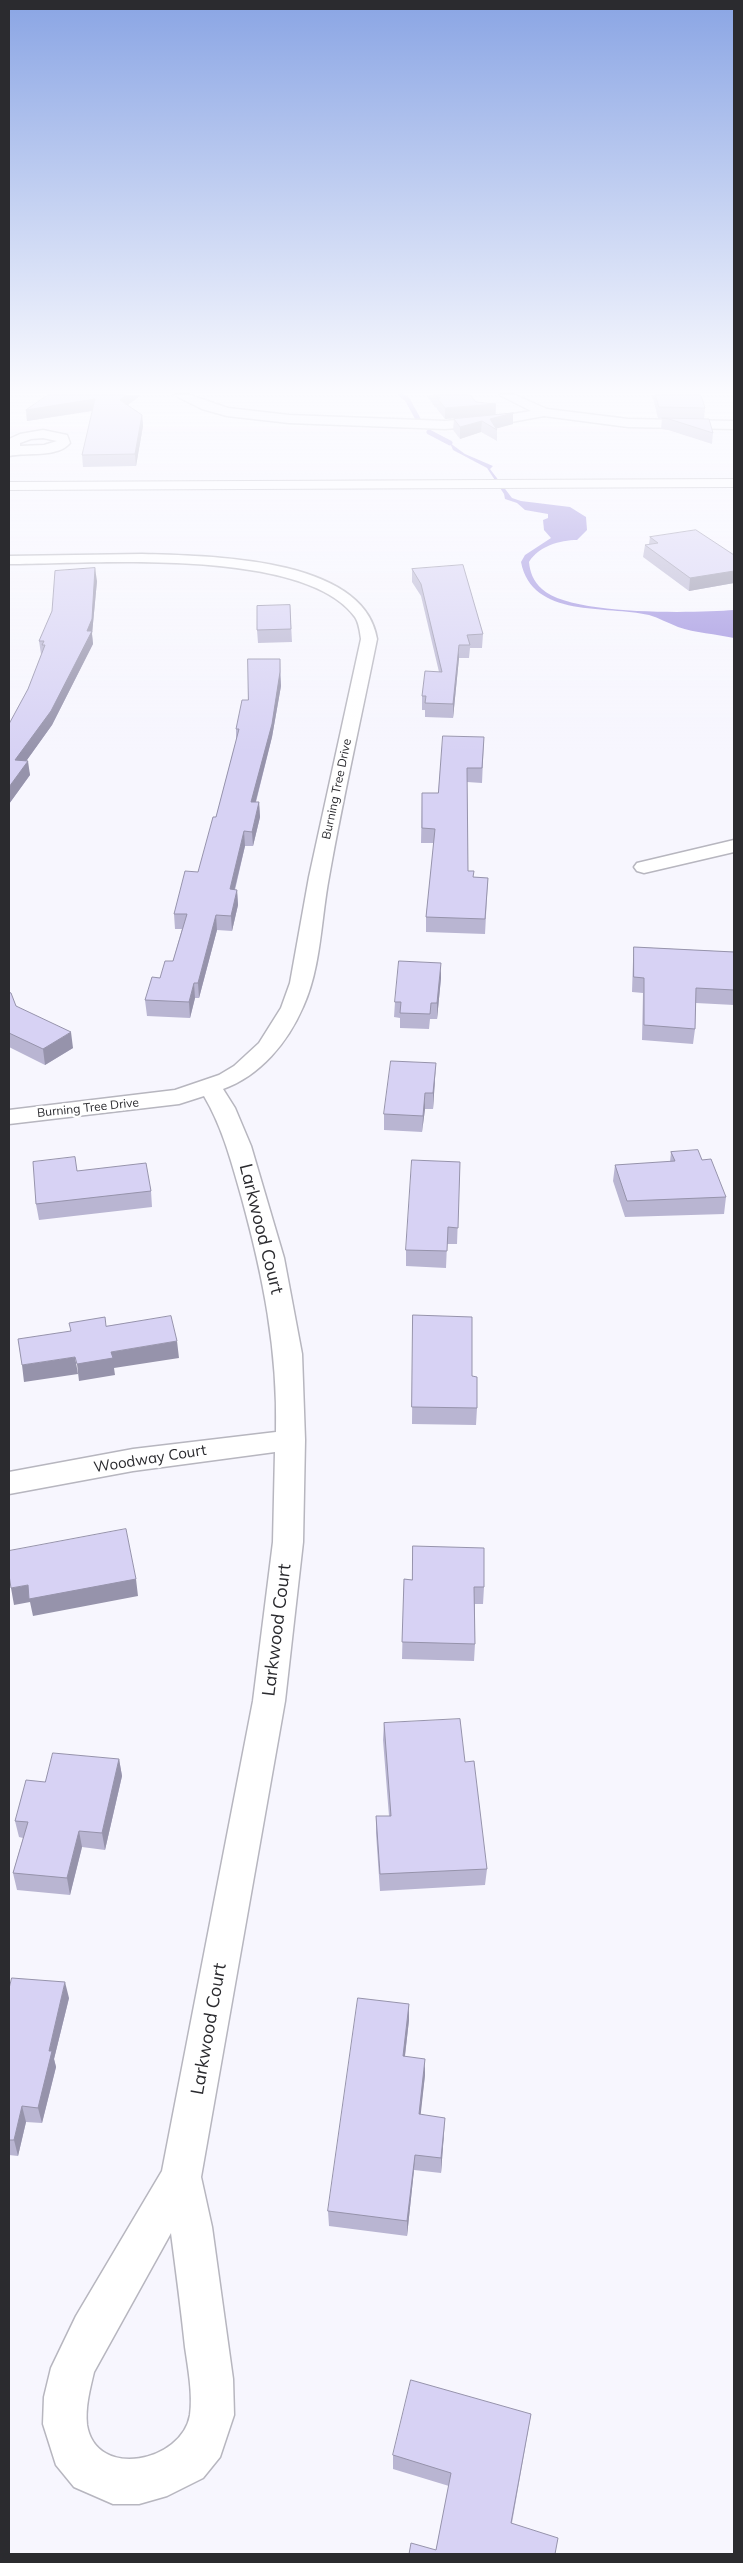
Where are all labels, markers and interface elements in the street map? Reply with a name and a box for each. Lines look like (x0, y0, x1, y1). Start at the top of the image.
street label: Burning Tree Drive (319, 737, 355, 841)
street label: Burning Tree Drive (36, 1095, 140, 1121)
street label: Larkwood Court (234, 1162, 288, 1296)
street label: Woodway Court (92, 1441, 208, 1477)
street label: Larkwood Court (258, 1563, 296, 1697)
street label: Larkwood Court (187, 1961, 231, 2097)

